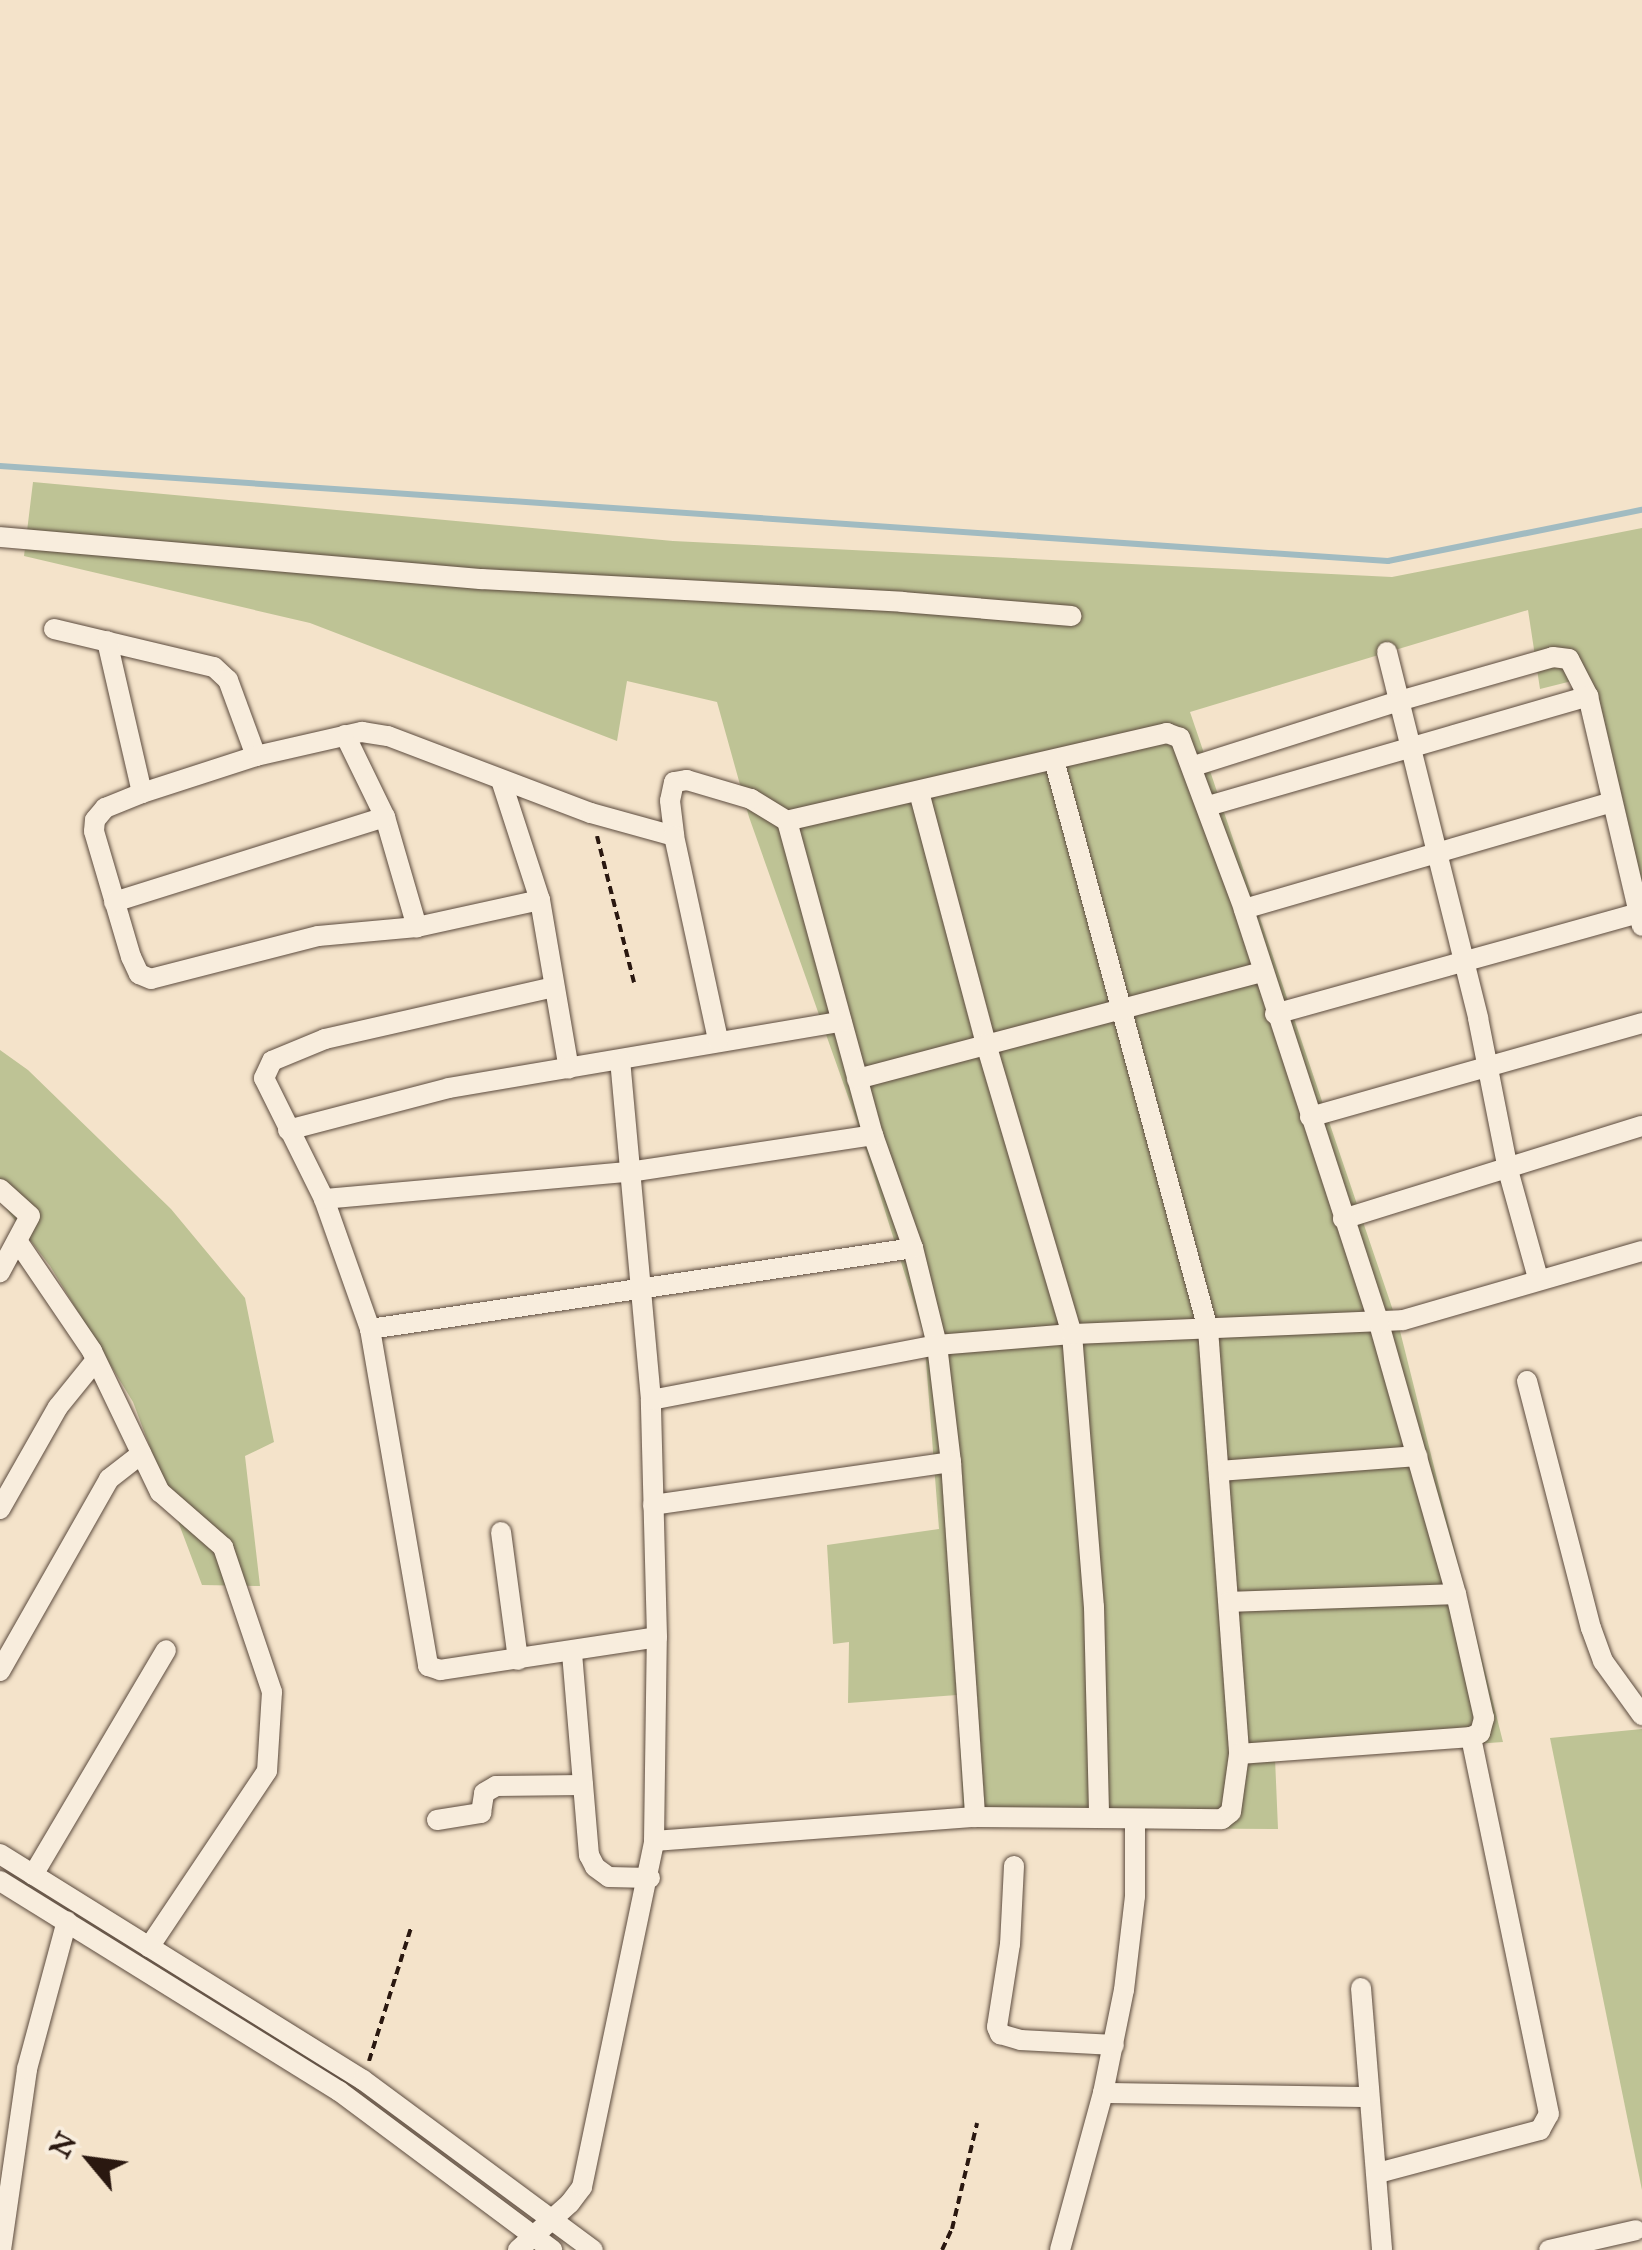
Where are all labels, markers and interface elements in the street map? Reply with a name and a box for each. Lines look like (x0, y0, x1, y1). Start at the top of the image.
north arrow (40, 2110, 140, 2210)
text: N (42, 2126, 84, 2164)

